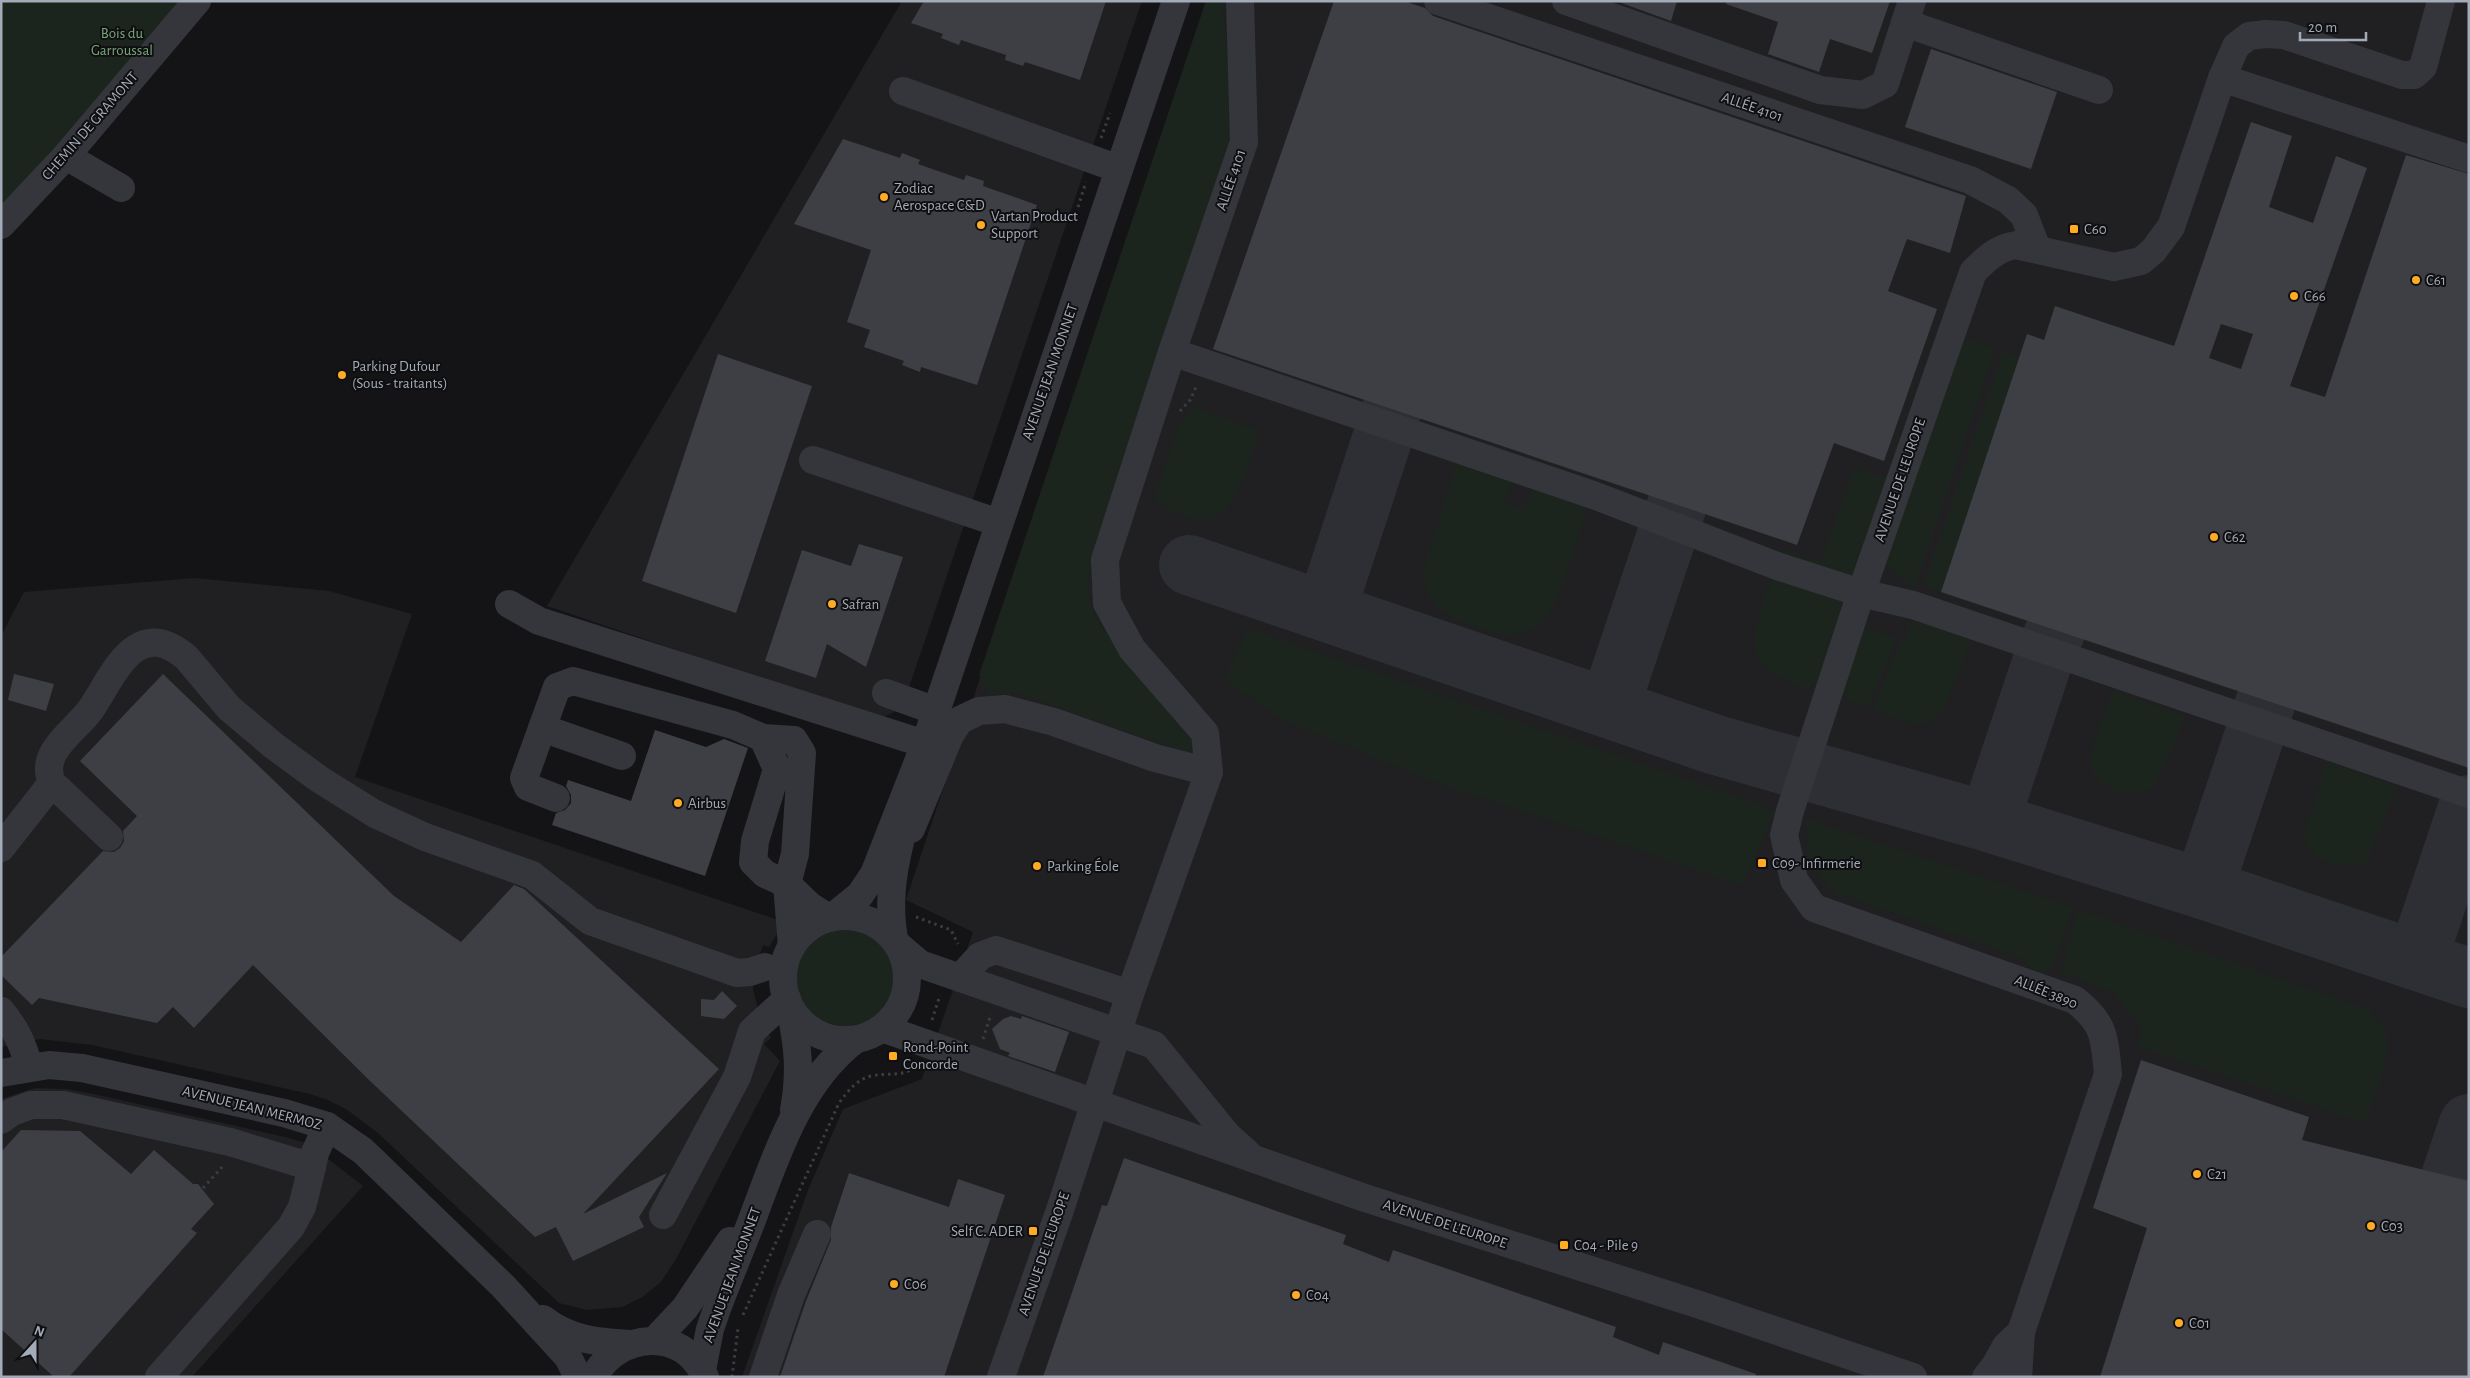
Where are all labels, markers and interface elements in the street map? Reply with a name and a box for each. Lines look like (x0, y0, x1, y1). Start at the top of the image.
scale bar (2300, 10, 2366, 42)
text: 20 m (2308, 20, 2337, 35)
park label: Bois du Garroussal (91, 26, 153, 58)
street label: CHEMIN DE GRAMONT (39, 69, 141, 183)
street label: ALLÉE 4101 (1720, 88, 1785, 124)
street label: ALLÉE 4101 (1212, 147, 1248, 212)
place label: Zodiac Aerospace C&D (894, 181, 985, 213)
marker: Zodiac Aerospace C&D (878, 191, 890, 203)
place label: Vartan Product Support (991, 209, 1078, 241)
marker: Vartan Product Support (975, 219, 987, 231)
place label: C60 (2084, 222, 2107, 237)
marker: C60 (2068, 223, 2080, 235)
place label: C61 (2426, 273, 2446, 288)
marker: C61 (2410, 274, 2422, 286)
place label: C66 (2304, 289, 2326, 304)
marker: C66 (2288, 290, 2300, 302)
street label: AVENUE JEAN MONNET (1020, 301, 1081, 442)
place label: Parking Dufour (Sous - traitants) (352, 359, 448, 391)
marker: Parking Dufour (Sous - traitants) (336, 369, 348, 381)
street label: AVENUE DE L'EUROPE (1872, 416, 1928, 544)
place label: C62 (2224, 530, 2246, 545)
marker: C62 (2208, 531, 2220, 543)
place label: Safran (842, 597, 879, 612)
marker: Safran (826, 598, 838, 610)
place label: Airbus (688, 796, 726, 811)
marker: Airbus (672, 797, 684, 809)
place label: C09- Infirmerie (1772, 856, 1861, 871)
place label: Parking Éole (1047, 857, 1119, 874)
marker: C09- Infirmerie (1756, 857, 1768, 869)
marker: Parking Éole (1031, 860, 1043, 872)
street label: ALLÉE 3890 (2012, 971, 2080, 1011)
place label: Rond-Point Concorde (903, 1040, 969, 1072)
marker: Rond-Point Concorde (887, 1050, 899, 1062)
street label: AVENUE JEAN MERMOZ (181, 1083, 323, 1133)
place label: C21 (2207, 1167, 2227, 1182)
marker: C21 (2191, 1168, 2203, 1180)
street label: AVENUE DE L'EUROPE (1016, 1190, 1072, 1318)
street label: AVENUE DE L'EUROPE (1381, 1197, 1509, 1251)
street label: AVENUE JEAN MONNET (700, 1205, 764, 1345)
place label: C03 (2381, 1219, 2403, 1234)
marker: C03 (2365, 1220, 2377, 1232)
place label: Self C. ADER (951, 1224, 1023, 1239)
marker: Self C. ADER (1027, 1225, 1039, 1237)
place label: C04 - Pile 9 (1574, 1238, 1638, 1253)
marker: C04 - Pile 9 (1558, 1239, 1570, 1251)
place label: C06 (904, 1277, 927, 1292)
marker: C06 (888, 1278, 900, 1290)
place label: C04 (1306, 1288, 1329, 1303)
marker: C04 (1290, 1289, 1302, 1301)
place label: C01 (2189, 1316, 2210, 1331)
marker: C01 (2173, 1317, 2185, 1329)
north arrow (10, 1318, 60, 1368)
text: N (32, 1324, 46, 1340)

